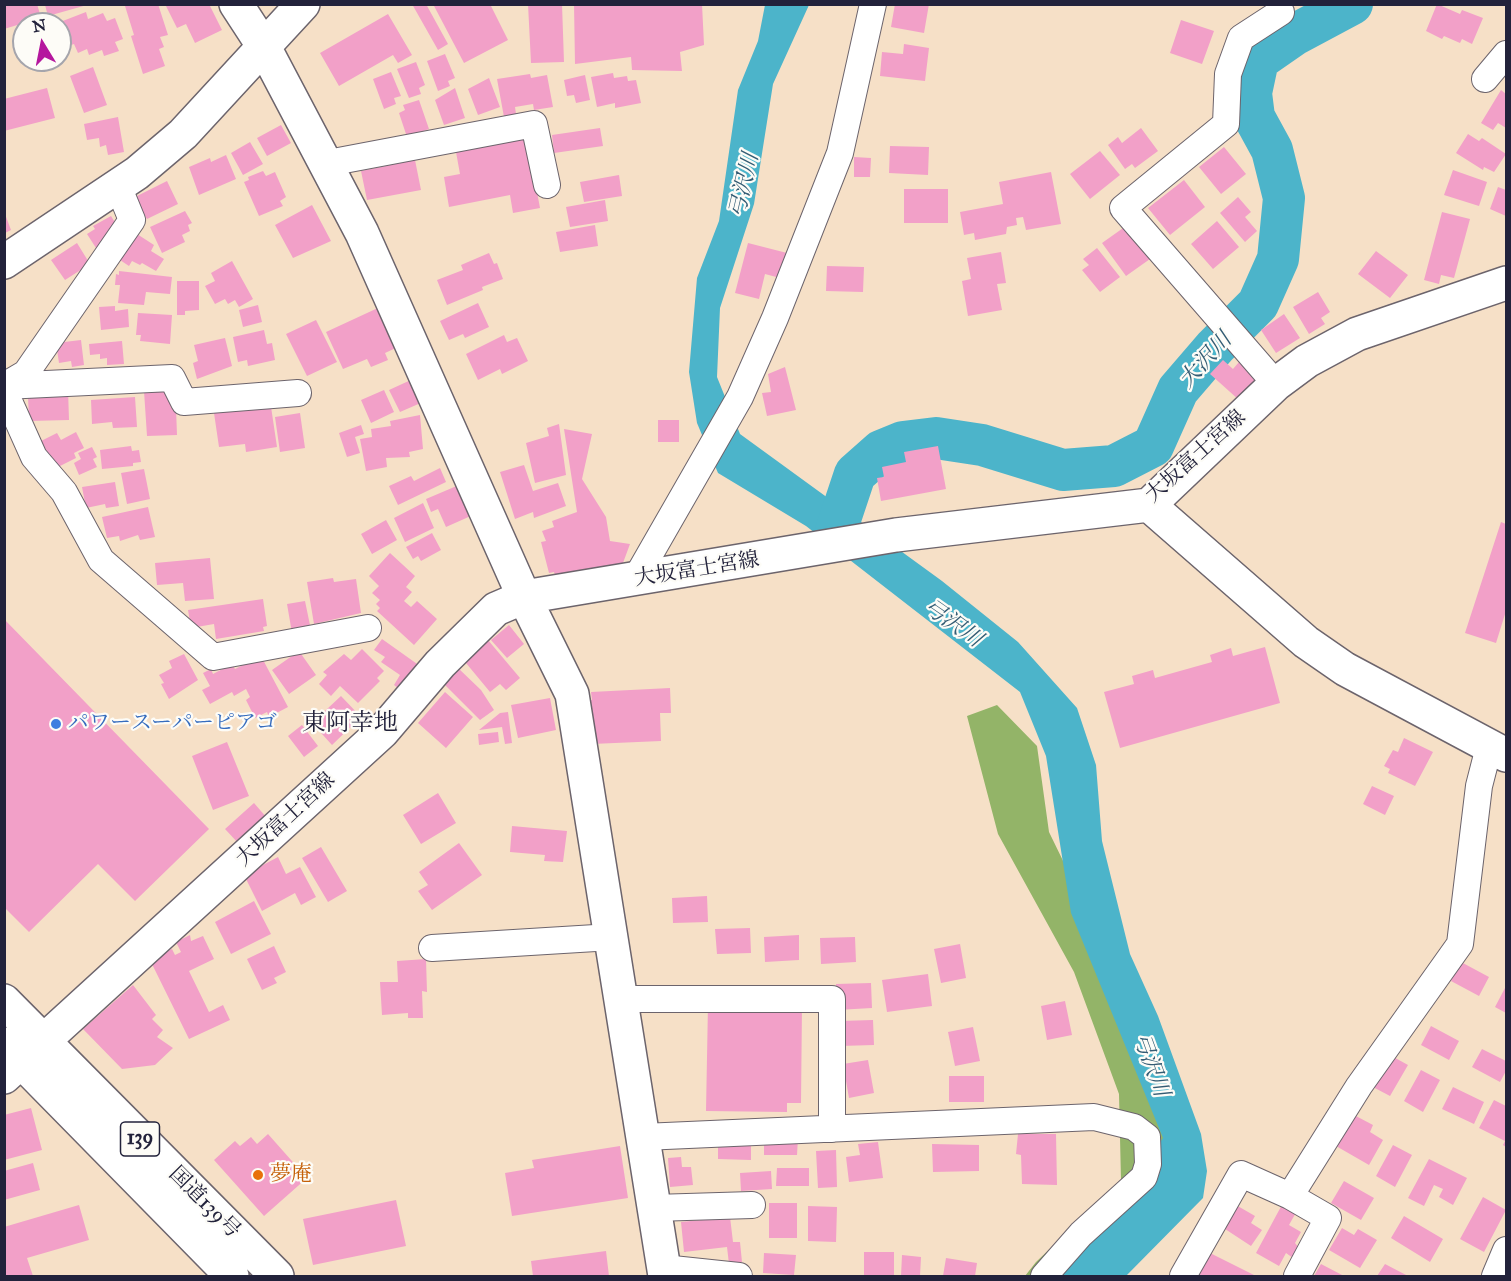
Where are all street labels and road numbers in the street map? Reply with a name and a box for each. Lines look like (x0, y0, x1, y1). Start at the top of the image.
street label: 大坂富士宮線 (1141, 405, 1251, 509)
street label: 大坂富士宮線 (633, 548, 761, 592)
street label: 大坂富士宮線 (231, 768, 341, 872)
road number: 139 (120, 1122, 160, 1156)
street label: 国道139号 (163, 1162, 245, 1244)

